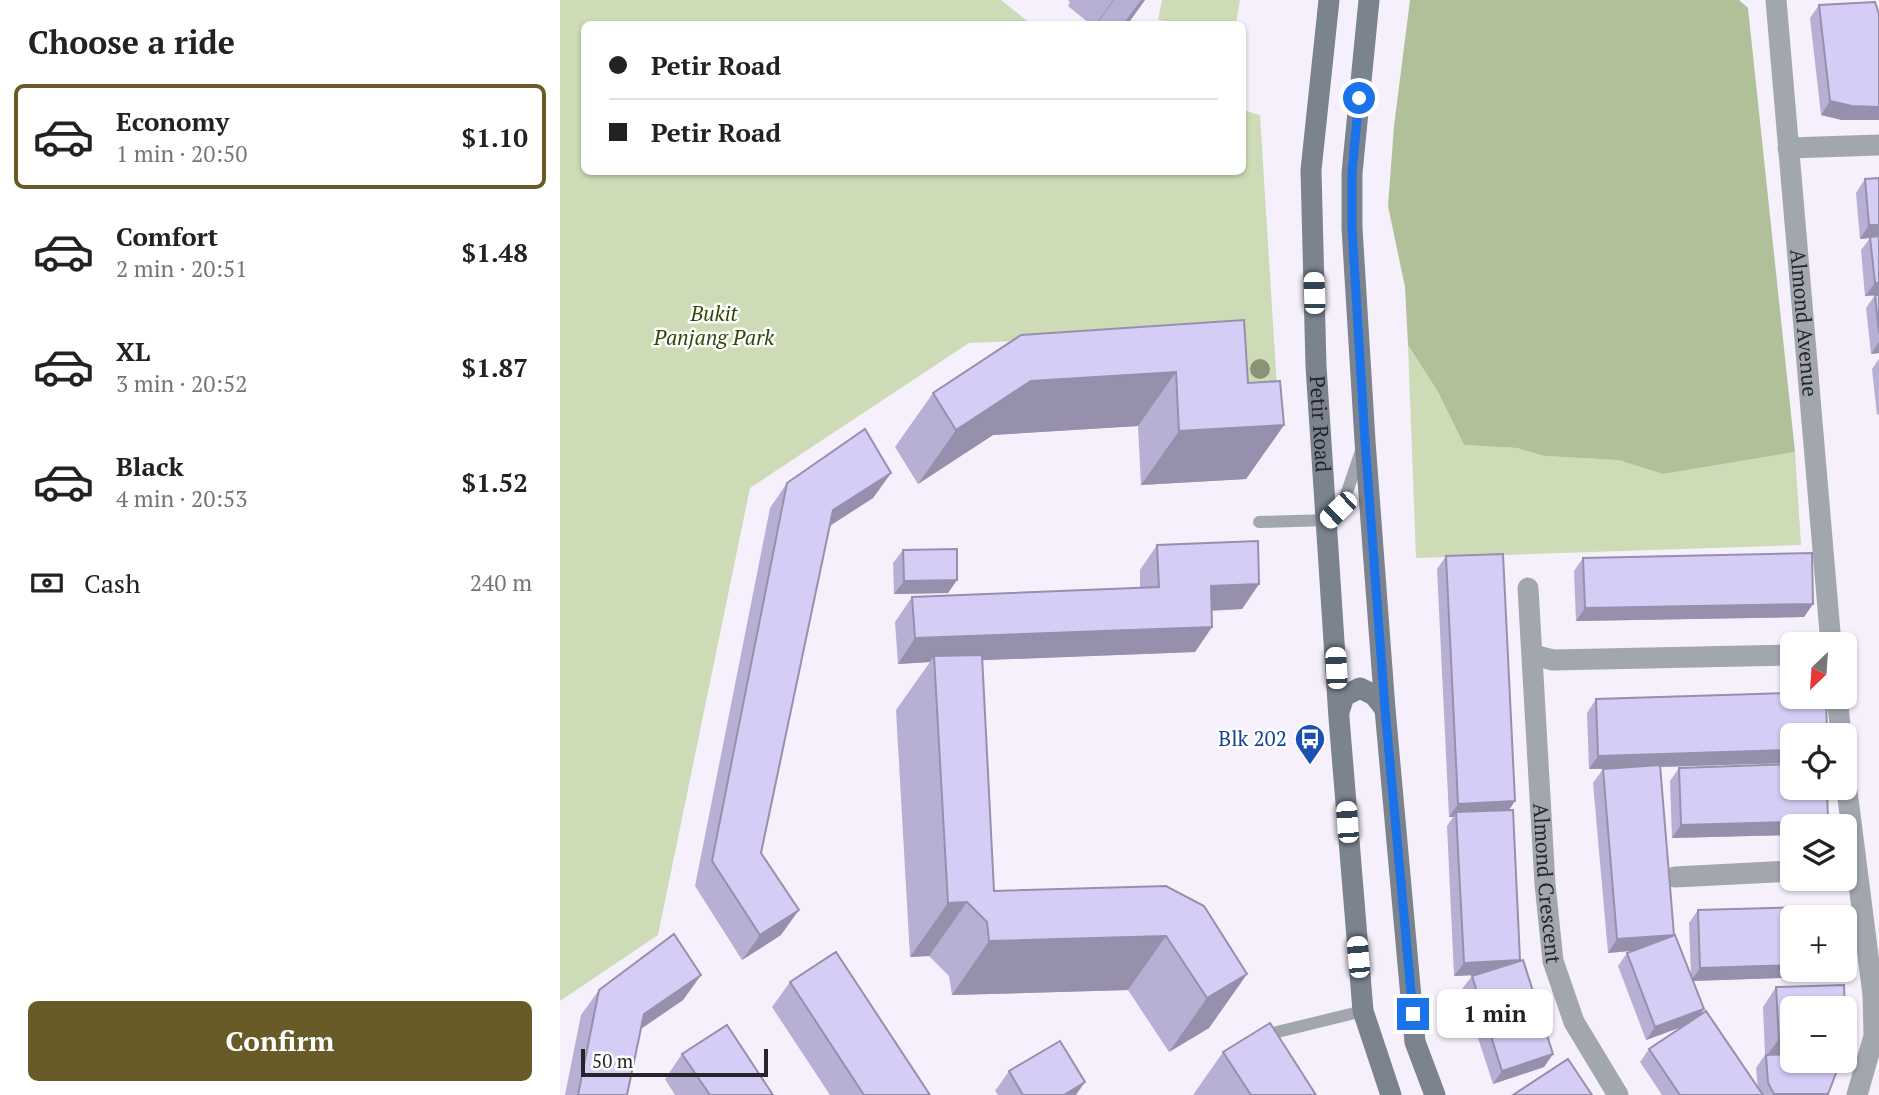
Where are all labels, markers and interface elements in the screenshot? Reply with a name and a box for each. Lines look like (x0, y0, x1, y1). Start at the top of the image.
text: Choose a ride (28, 21, 235, 63)
text: Petir Road (651, 48, 781, 82)
route start (1343, 82, 1375, 114)
text: Economy (116, 104, 229, 138)
icon: car (32, 105, 95, 168)
text: Petir Road (651, 115, 781, 149)
text: $1.10 (462, 120, 528, 154)
text: 1 min · 20:50 (116, 138, 248, 169)
text: Comfort (116, 219, 218, 253)
icon: car (32, 220, 95, 283)
text: $1.48 (462, 235, 528, 269)
street label: Almond Avenue (1784, 248, 1825, 398)
text: 2 min · 20:51 (116, 253, 248, 284)
car (1303, 272, 1326, 314)
park label: Bukit Panjang Park (653, 299, 775, 351)
text: XL (116, 334, 150, 368)
icon: car (32, 335, 95, 398)
text: $1.87 (462, 350, 528, 384)
text: 3 min · 20:52 (116, 368, 248, 399)
street label: Petir Road (1304, 375, 1338, 473)
text: Black (116, 449, 184, 483)
icon: car (32, 450, 95, 513)
text: $1.52 (462, 465, 528, 499)
text: 4 min · 20:53 (116, 483, 248, 514)
car (1316, 488, 1361, 532)
icon: cash (28, 564, 66, 602)
text: Cash (84, 566, 140, 600)
text: 240 m (470, 567, 532, 598)
north arrow (1780, 632, 1857, 709)
map controls (1780, 632, 1857, 1073)
car (1325, 646, 1348, 690)
bus stop icon: Blk 202 (1293, 722, 1327, 766)
button: locate (1780, 723, 1857, 800)
place label: Blk 202 (1218, 724, 1287, 752)
car (1336, 800, 1359, 844)
street label: Almond Crescent (1527, 802, 1568, 965)
button: layers (1780, 814, 1857, 891)
button: + (1780, 905, 1857, 982)
car (1346, 935, 1371, 979)
callout: 1 min (1438, 990, 1553, 1038)
button: − (1780, 996, 1857, 1073)
route end (1397, 998, 1429, 1030)
text: 1 min (1464, 998, 1526, 1029)
button: Confirm (28, 1001, 532, 1081)
scale bar (581, 1046, 768, 1078)
text: 50 m (592, 1048, 633, 1073)

